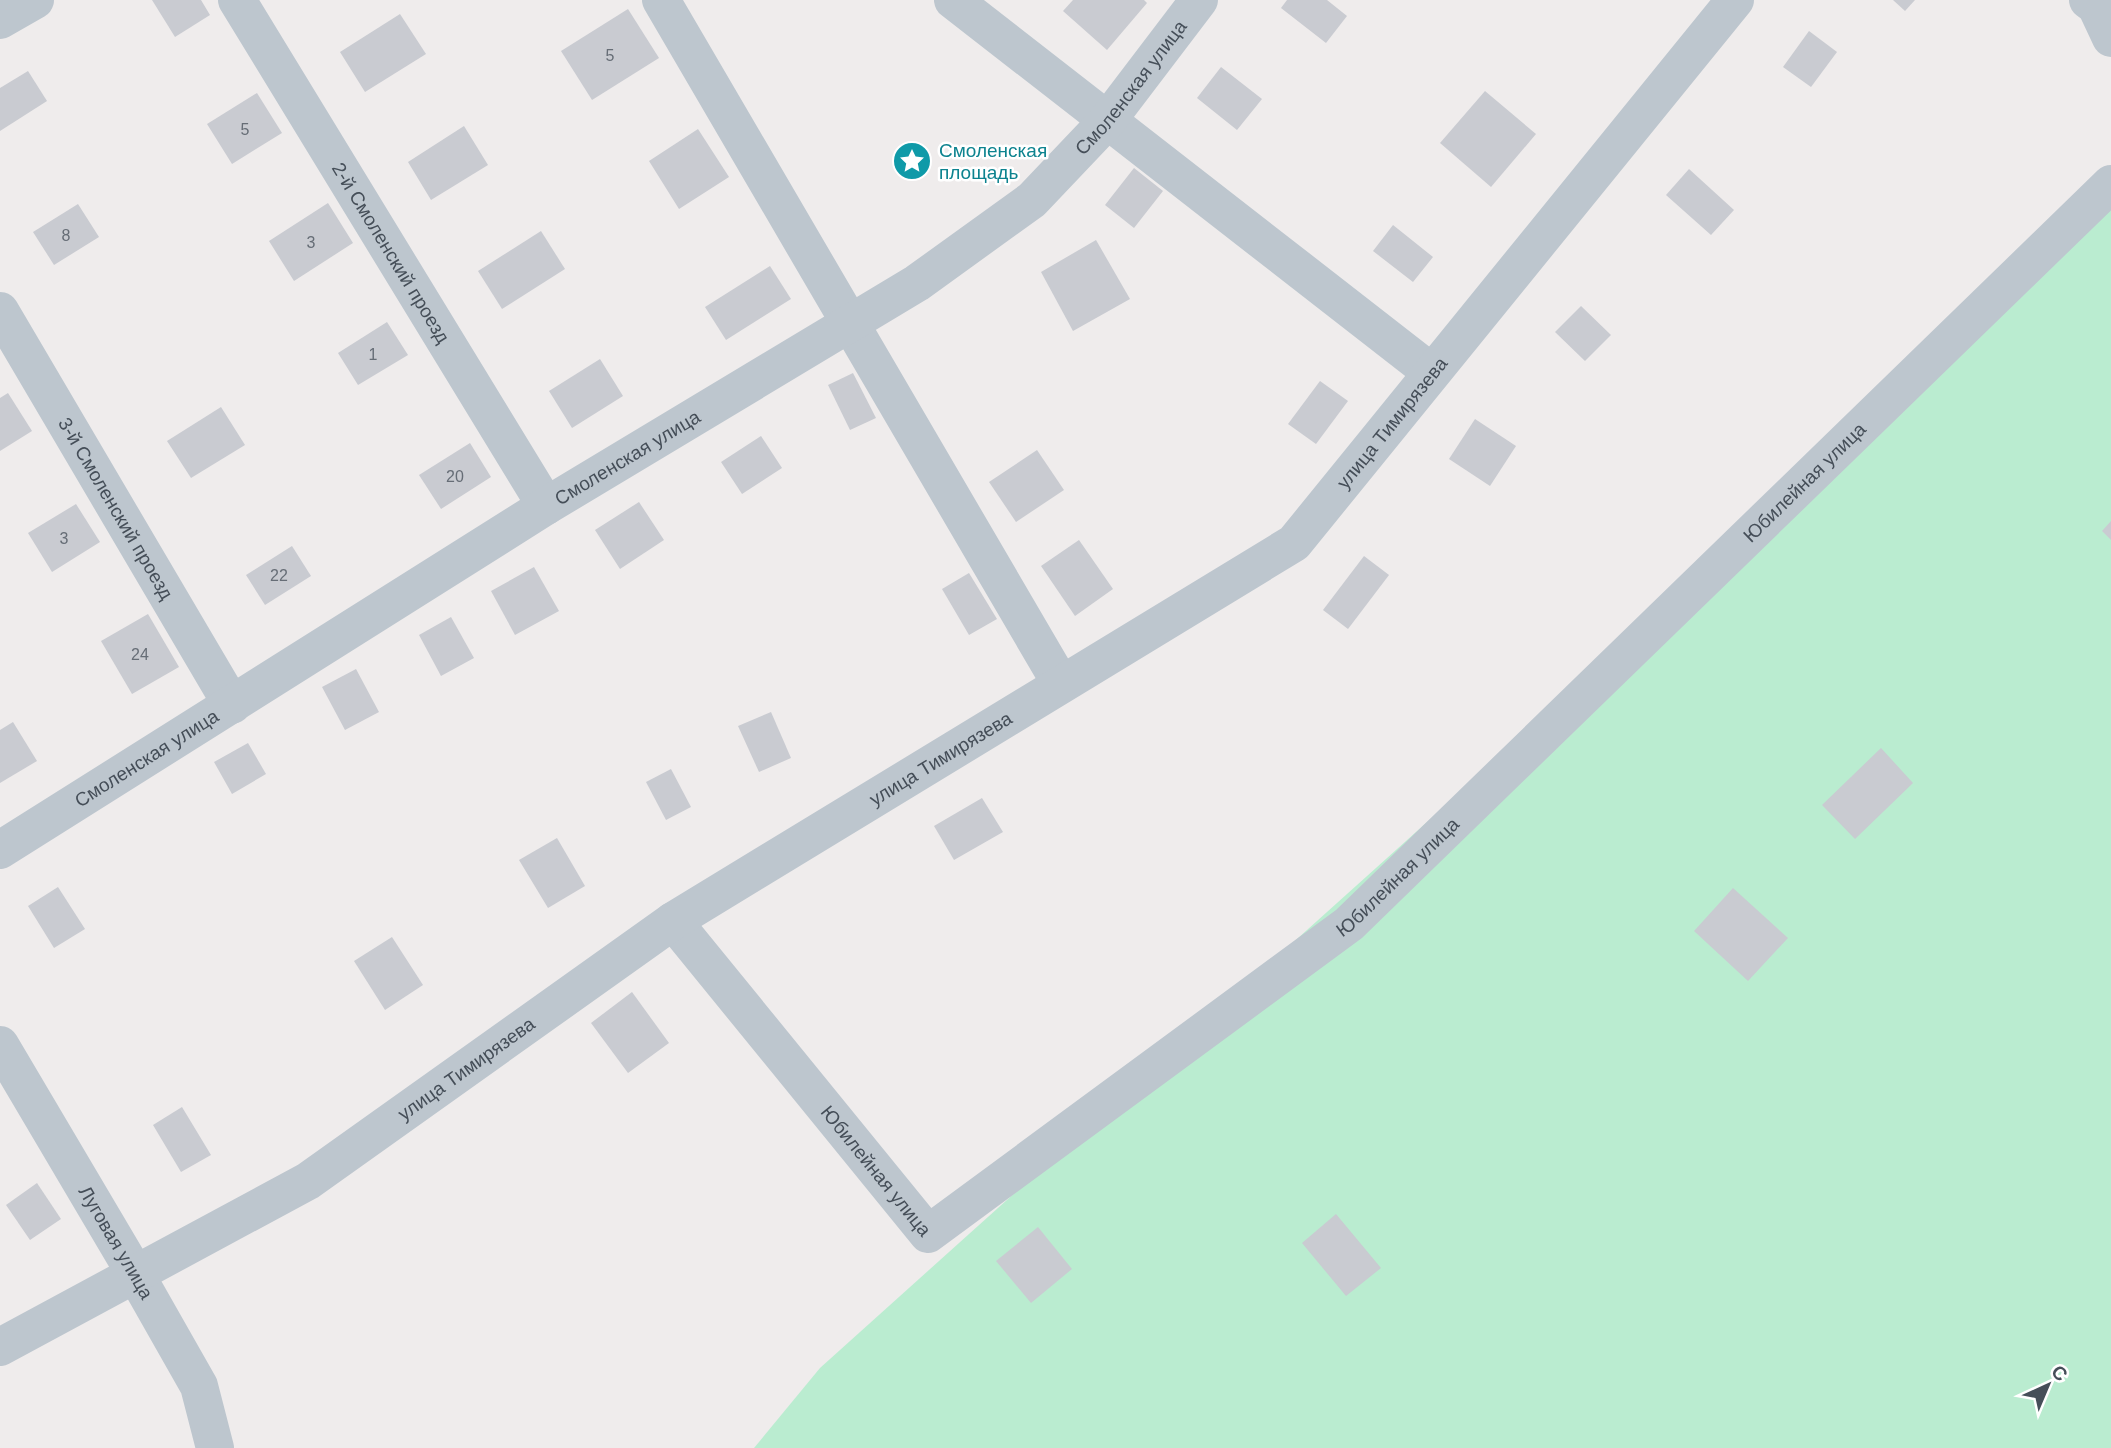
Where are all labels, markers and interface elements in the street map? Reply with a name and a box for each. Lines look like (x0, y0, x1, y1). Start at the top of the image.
street label: Смоленская улица (1071, 16, 1191, 159)
house number: 5 (606, 47, 615, 64)
house number: 5 (241, 121, 250, 138)
place icon: Смоленская площадь (891, 140, 933, 182)
place label: Смоленская площадь (939, 140, 1047, 183)
street label: 2-й Смоленский проезд (328, 159, 454, 347)
house number: 8 (62, 227, 71, 244)
house number: 3 (307, 234, 316, 251)
house number: 1 (369, 346, 378, 363)
street label: улица Тимирязева (1332, 353, 1451, 493)
street label: Смоленская улица (551, 405, 704, 509)
street label: 3-й Смоленский проезд (54, 413, 178, 603)
street label: Юбилейная улица (1739, 418, 1870, 546)
house number: 20 (446, 468, 464, 485)
house number: 3 (60, 528, 68, 548)
house number: 22 (270, 567, 288, 584)
house number: 24 (131, 646, 149, 663)
street label: Смоленская улица (71, 704, 222, 811)
street label: улица Тимирязева (865, 707, 1016, 810)
street label: Юбилейная улица (1332, 813, 1463, 940)
street label: улица Тимирязева (394, 1012, 539, 1124)
street label: Юбилейная улица (817, 1101, 936, 1240)
street label: Луговая улица (75, 1182, 158, 1303)
north arrow (2013, 1350, 2083, 1420)
text: С (2047, 1361, 2072, 1386)

